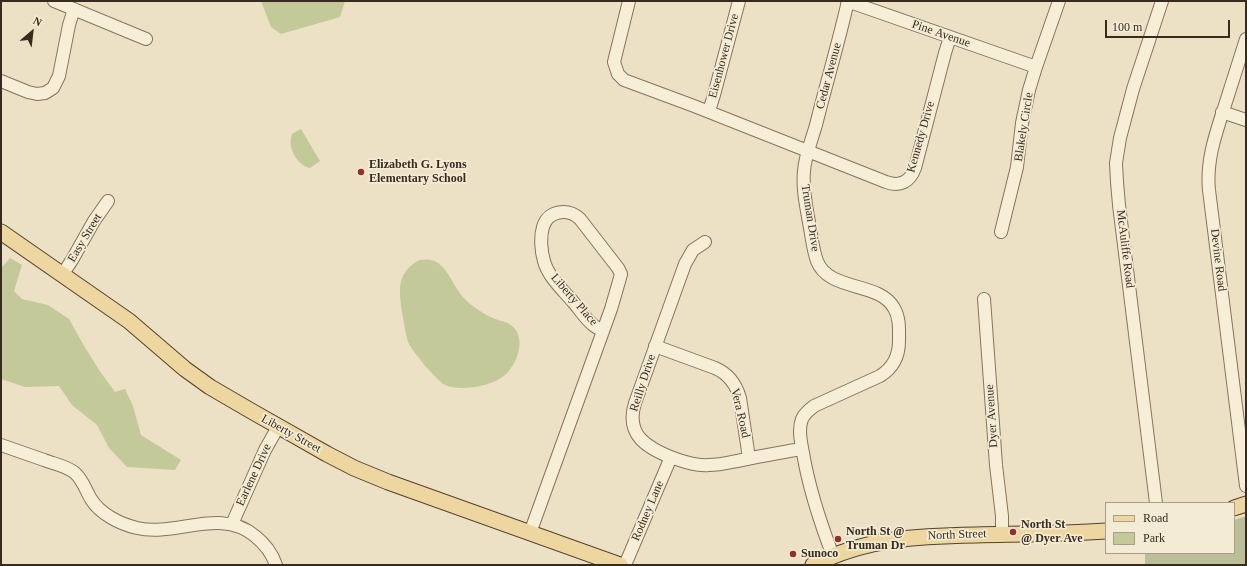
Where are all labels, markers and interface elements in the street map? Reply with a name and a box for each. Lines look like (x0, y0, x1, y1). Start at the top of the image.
north arrow (12, 12, 52, 52)
street label: Eisenhower Drive (706, 12, 742, 100)
scale bar (1107, 12, 1232, 38)
text: N (31, 14, 44, 29)
street label: Pine Avenue (910, 17, 972, 51)
text: 100 m (1112, 20, 1142, 34)
street label: Cedar Avenue (813, 41, 845, 111)
street label: Blakely Circle (1011, 91, 1037, 163)
street label: Kennedy Drive (904, 100, 938, 174)
place label: Elizabeth G. Lyons Elementary School (369, 158, 467, 186)
marker: Elizabeth G. Lyons Elementary School (356, 167, 366, 177)
street label: Truman Drive (798, 183, 822, 253)
street label: McAuliffe Road (1113, 209, 1137, 289)
street label: Easy Street (65, 211, 105, 265)
street label: Devine Road (1207, 228, 1229, 292)
street label: Liberty Place (547, 271, 601, 329)
street label: Reilly Drive (627, 352, 659, 414)
street label: Dyer Avenue (983, 384, 1001, 448)
street label: Vera Road (727, 387, 753, 439)
street label: Liberty Street (259, 412, 323, 456)
street label: Earlene Drive (233, 442, 275, 508)
street label: Rodney Lane (629, 479, 667, 543)
legend (1105, 502, 1235, 554)
text: Road (1143, 511, 1168, 525)
place label: North St @ Dyer Ave (1021, 518, 1083, 546)
place label: North St @ Truman Dr (846, 525, 905, 553)
street label: North Street (927, 527, 987, 543)
marker: North St @ Dyer Ave (1008, 527, 1018, 537)
text: Park (1143, 531, 1165, 545)
marker: North St @ Truman Dr (833, 534, 843, 544)
place label: Sunoco (801, 547, 838, 561)
marker: Sunoco (788, 549, 798, 559)

